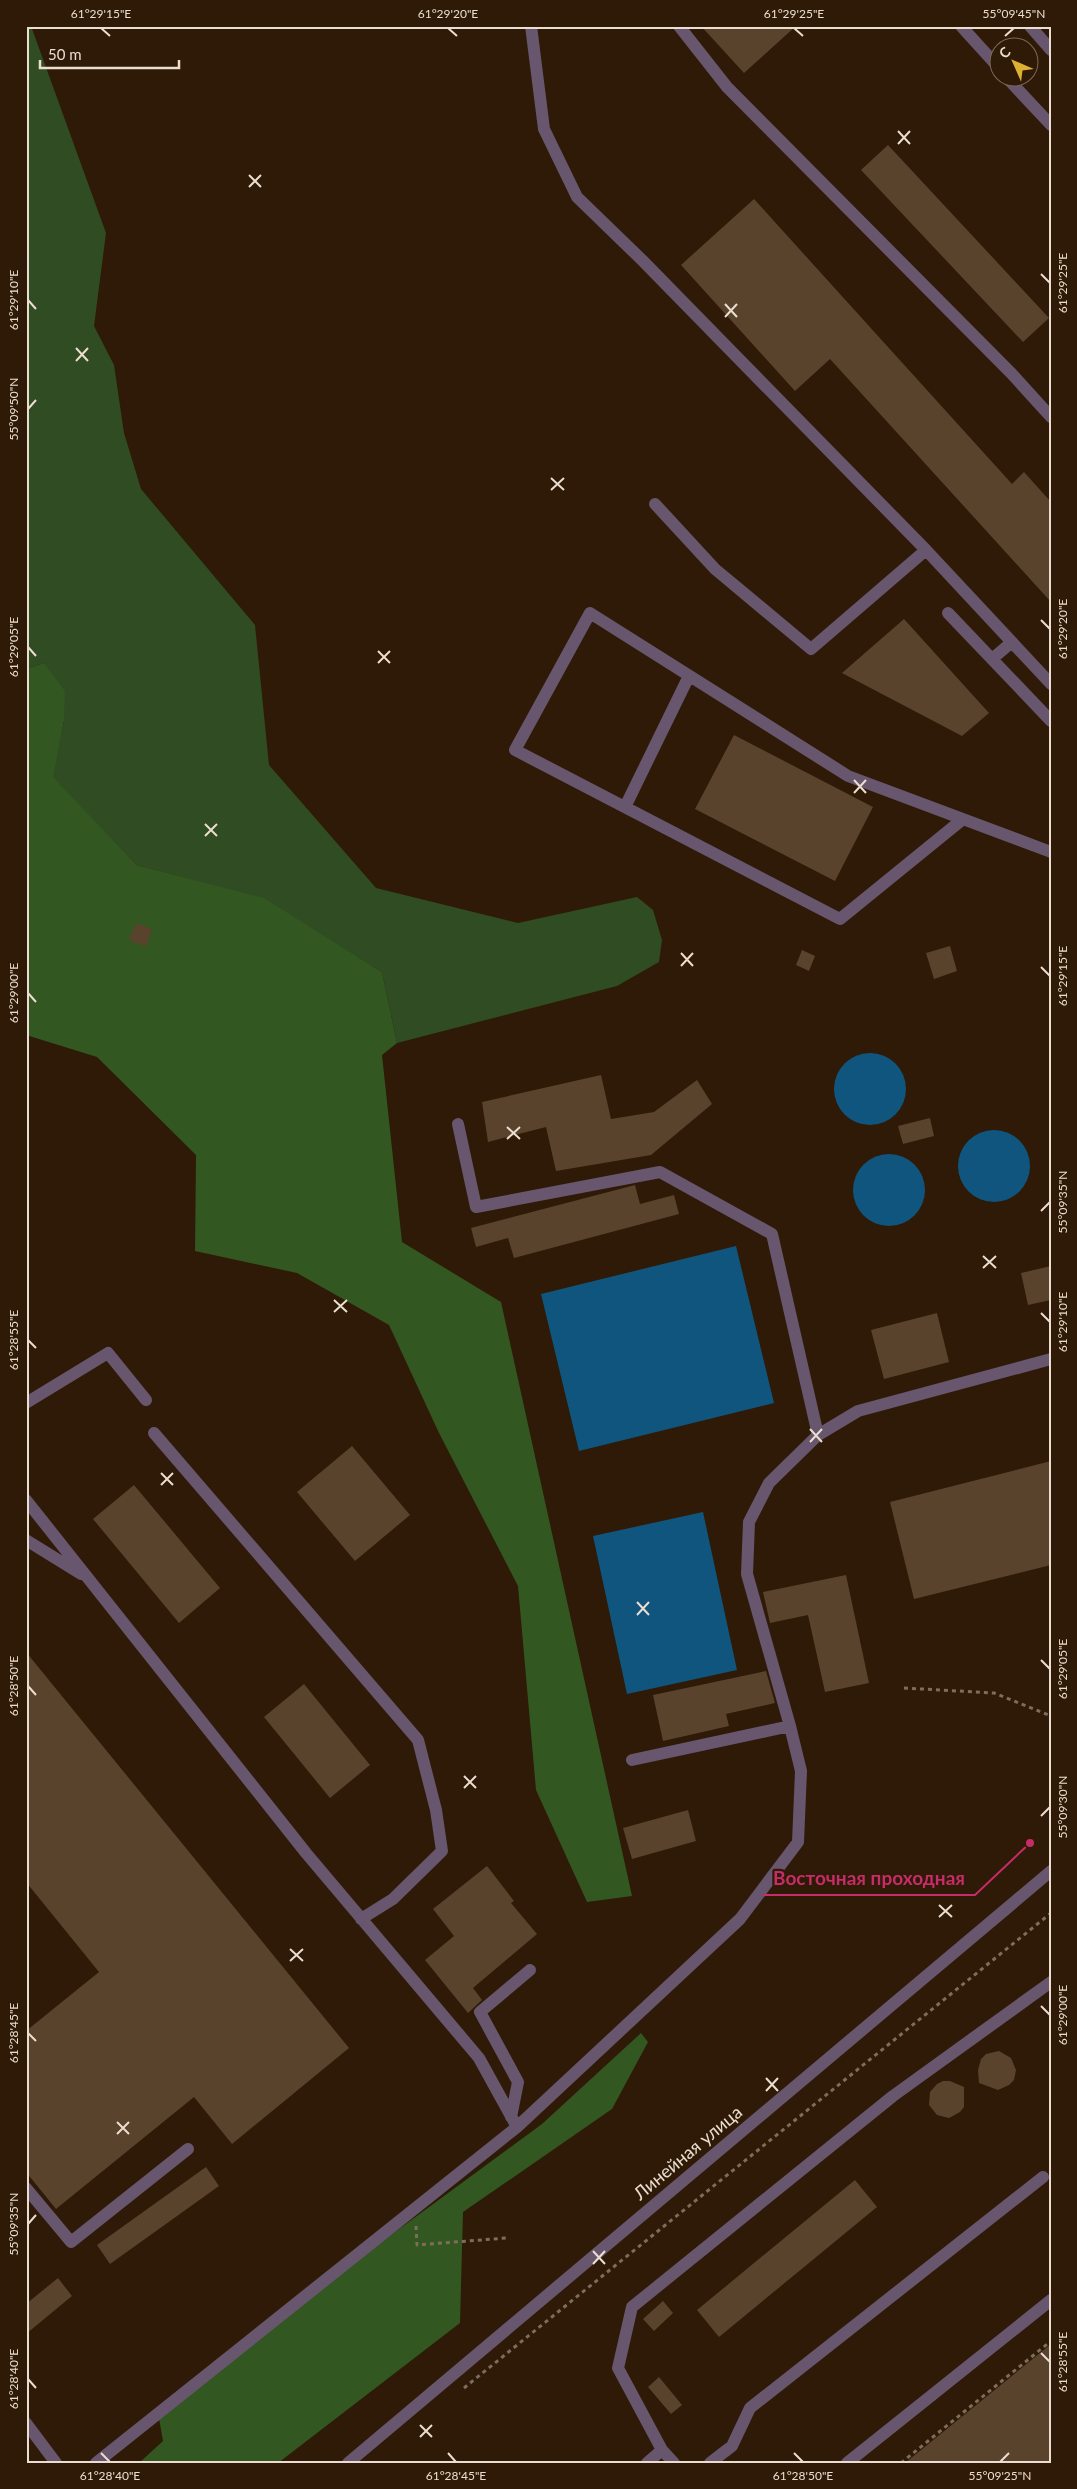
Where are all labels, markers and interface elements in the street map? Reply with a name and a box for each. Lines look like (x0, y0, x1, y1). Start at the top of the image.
text: 61°29'15"E (71, 6, 131, 21)
text: 61°29'20"E (418, 6, 478, 21)
text: 61°29'25"E (764, 6, 824, 21)
text: 55°09'45"N (983, 6, 1045, 21)
scale bar (40, 38, 179, 70)
north arrow (990, 38, 1040, 88)
text: С (995, 43, 1014, 62)
text: 50 m (48, 45, 82, 63)
text: 61°29'25"E (1055, 253, 1070, 313)
text: 61°29'10"E (6, 270, 21, 330)
text: 55°09'50"N (6, 378, 21, 440)
text: 61°29'20"E (1055, 599, 1070, 659)
text: 61°29'05"E (6, 617, 21, 677)
text: 61°29'15"E (1055, 946, 1070, 1006)
text: 61°29'00"E (6, 963, 21, 1023)
text: 55°09'35"N (1055, 1171, 1070, 1233)
text: 61°29'10"E (1055, 1292, 1070, 1352)
text: 61°28'55"E (6, 1310, 21, 1370)
text: 61°29'05"E (1055, 1639, 1070, 1699)
text: 61°28'50"E (6, 1656, 21, 1716)
text: 55°09'30"N (1055, 1776, 1070, 1838)
callout: Восточная проходная (763, 1861, 975, 1895)
text: Восточная проходная (773, 1866, 965, 1889)
text: 61°29'00"E (1055, 1985, 1070, 2045)
text: 61°28'45"E (6, 2003, 21, 2063)
street label: Линейная улица (628, 2100, 746, 2205)
text: 55°09'35"N (6, 2193, 21, 2255)
text: 61°28'55"E (1055, 2332, 1070, 2392)
text: 61°28'40"E (6, 2349, 21, 2409)
text: 61°28'40"E (80, 2468, 140, 2483)
text: 61°28'45"E (426, 2468, 486, 2483)
text: 61°28'50"E (773, 2468, 833, 2483)
text: 55°09'25"N (969, 2468, 1031, 2483)

